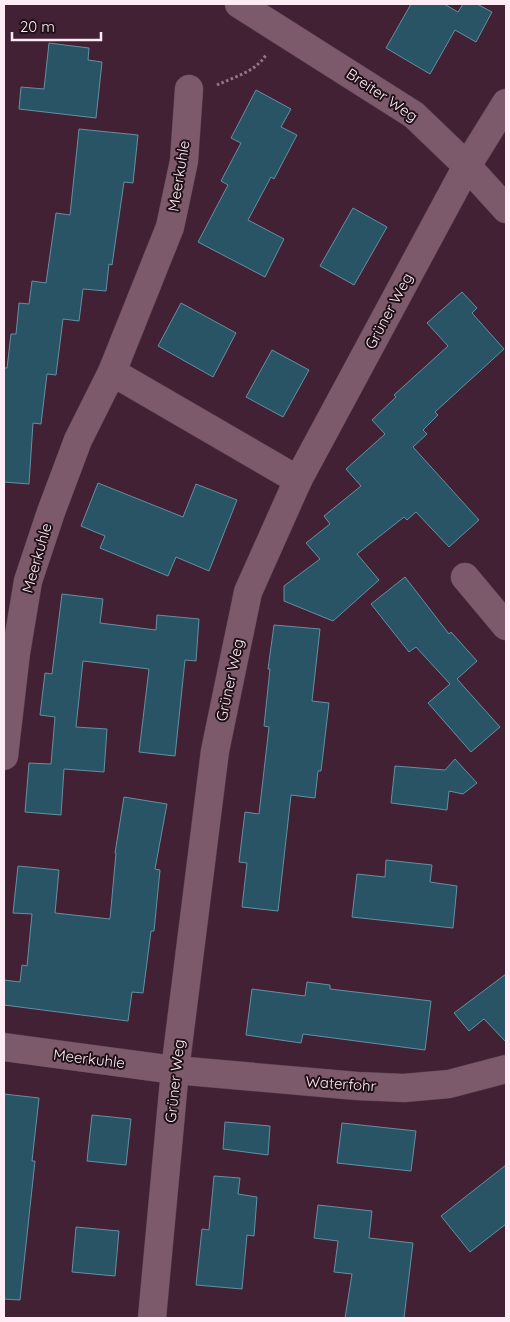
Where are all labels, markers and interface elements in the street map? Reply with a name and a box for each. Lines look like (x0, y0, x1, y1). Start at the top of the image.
scale bar (12, 10, 101, 42)
text: 20 m (20, 17, 55, 36)
street label: Breiter Weg (343, 64, 422, 125)
street label: Meerkuhle (163, 139, 194, 213)
street label: Grüner Weg (361, 269, 417, 352)
street label: Meerkuhle (17, 521, 56, 595)
street label: Grüner Weg (212, 637, 248, 723)
street label: Grüner Weg (161, 1038, 188, 1124)
street label: Meerkuhle (52, 1045, 126, 1072)
street label: Waterfohr (305, 1072, 377, 1095)

